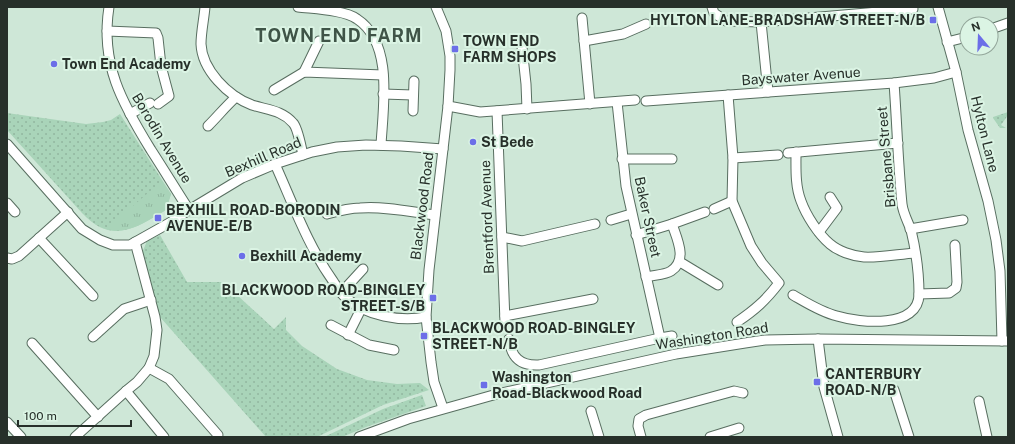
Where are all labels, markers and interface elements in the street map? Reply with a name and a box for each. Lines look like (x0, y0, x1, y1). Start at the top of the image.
place label: HYLTON LANE-BRADSHAW STREET-N/B (650, 12, 925, 28)
marker: HYLTON LANE-BRADSHAW STREET-N/B (928, 15, 938, 25)
north arrow (959, 16, 999, 56)
text: N (970, 19, 982, 34)
district label: TOWN END FARM (255, 25, 423, 46)
place label: TOWN END FARM SHOPS (463, 33, 557, 65)
marker: TOWN END FARM SHOPS (450, 44, 460, 54)
place label: Town End Academy (62, 56, 191, 72)
marker: Town End Academy (49, 59, 59, 69)
street label: Bayswater Avenue (741, 64, 861, 88)
street label: Borodin Avenue (129, 90, 195, 186)
street label: Hylton Lane (968, 94, 1002, 174)
street label: Brisbane Street (874, 106, 898, 208)
street label: Bexhill Road (222, 134, 304, 180)
place label: St Bede (481, 134, 534, 150)
marker: St Bede (468, 137, 478, 147)
street label: Blackwood Road (407, 151, 437, 261)
street label: Brentford Avenue (477, 160, 497, 274)
street label: Baker Street (632, 175, 664, 259)
place label: BEXHILL ROAD-BORODIN AVENUE-E/B (166, 202, 341, 234)
marker: BEXHILL ROAD-BORODIN AVENUE-E/B (153, 213, 163, 223)
place label: Bexhill Academy (250, 248, 362, 264)
marker: Bexhill Academy (237, 251, 247, 261)
place label: BLACKWOOD ROAD-BINGLEY STREET-S/B (222, 282, 426, 314)
marker: BLACKWOOD ROAD-BINGLEY STREET-S/B (428, 293, 438, 303)
street label: Washington Road (655, 319, 769, 353)
place label: BLACKWOOD ROAD-BINGLEY STREET-N/B (432, 320, 636, 352)
marker: BLACKWOOD ROAD-BINGLEY STREET-N/B (419, 331, 429, 341)
place label: CANTERBURY ROAD-N/B (825, 366, 922, 398)
place label: Washington Road-Blackwood Road (492, 369, 642, 401)
marker: CANTERBURY ROAD-N/B (812, 377, 822, 387)
marker: Washington Road-Blackwood Road (479, 380, 489, 390)
scale bar (18, 402, 131, 428)
text: 100 m (24, 409, 57, 423)

